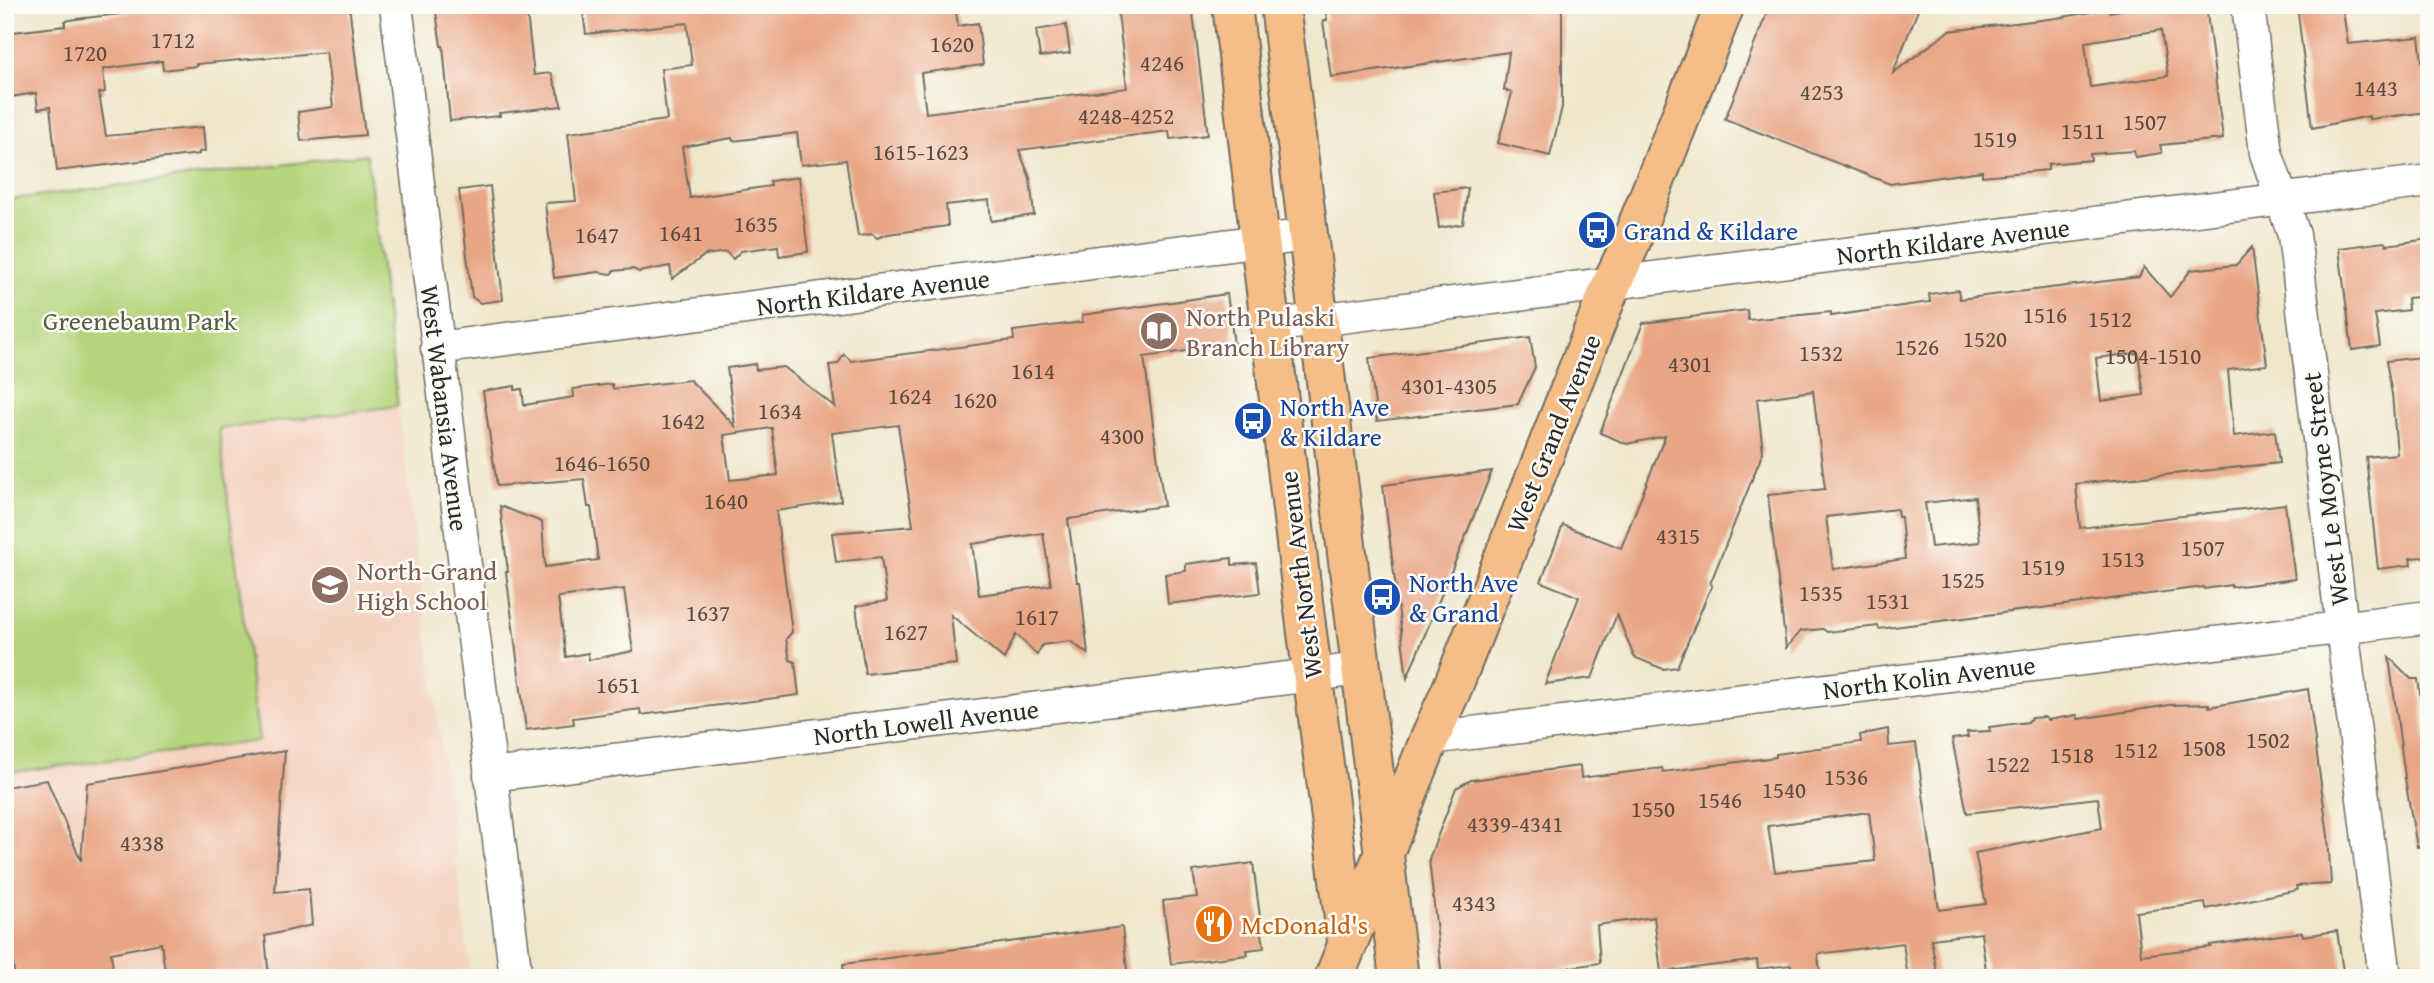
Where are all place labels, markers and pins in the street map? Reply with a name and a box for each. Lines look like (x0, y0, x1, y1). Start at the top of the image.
bus stop icon: Grand & Kildare (1576, 209, 1618, 251)
place label: Grand & Kildare (1624, 211, 1798, 250)
place label: North Pulaski Branch Library (1186, 297, 1349, 366)
library icon: North Pulaski Branch Library (1138, 310, 1180, 352)
place label: North Ave & Kildare (1280, 387, 1390, 456)
bus stop icon: North Ave & Kildare (1232, 400, 1274, 442)
place label: North-Grand High School (357, 551, 497, 620)
place label: North Ave & Grand (1409, 563, 1519, 632)
school or university icon: North-Grand High School (309, 564, 351, 606)
bus stop icon: North Ave & Grand (1361, 576, 1403, 618)
restaurant icon: McDonald's (1193, 903, 1235, 945)
place label: McDonald's (1241, 905, 1368, 944)

